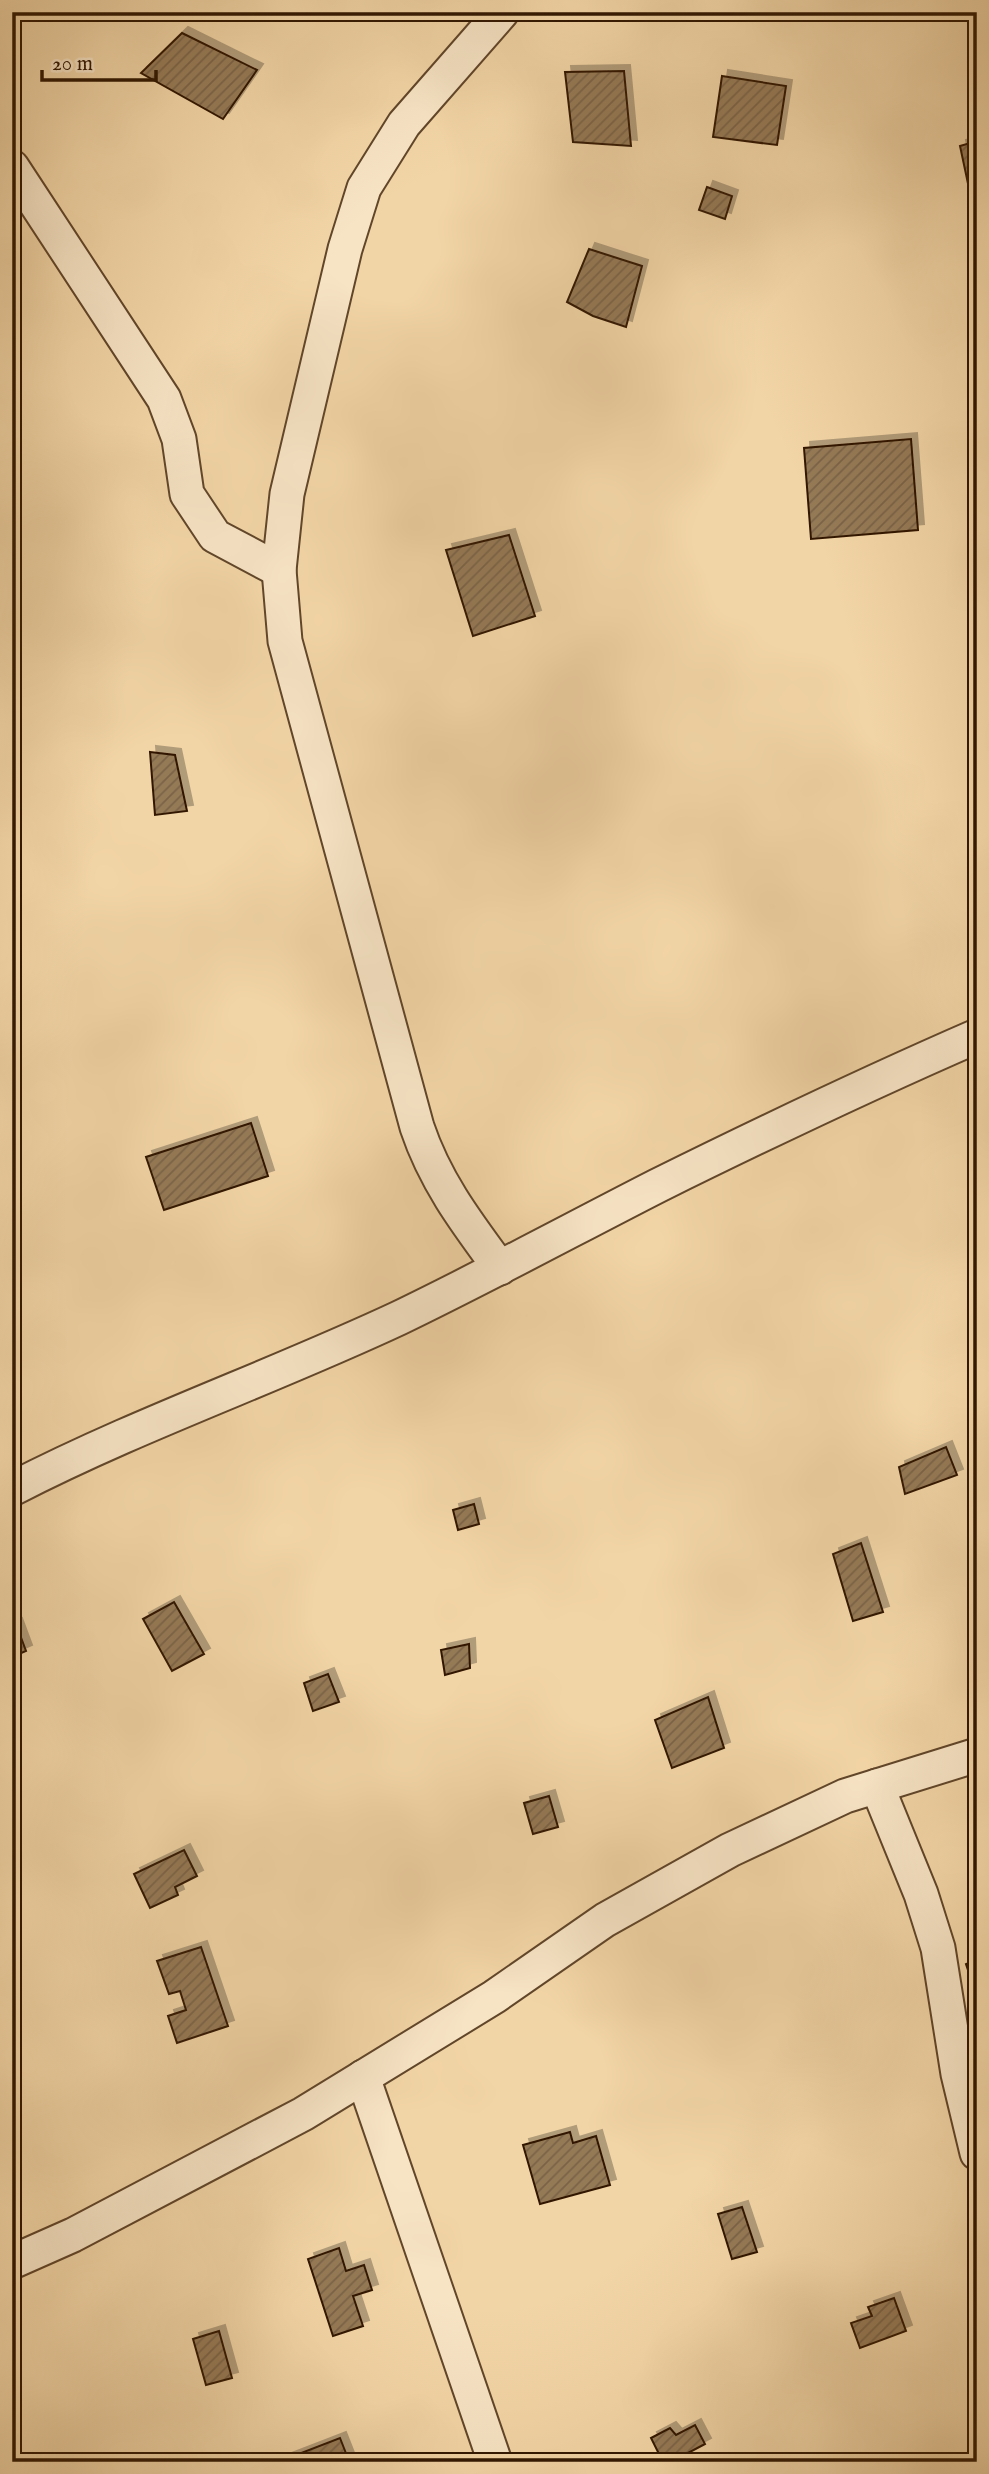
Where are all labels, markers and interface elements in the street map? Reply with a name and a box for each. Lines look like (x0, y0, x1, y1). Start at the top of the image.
scale bar (42, 38, 156, 82)
text: 20 m (52, 51, 93, 78)

